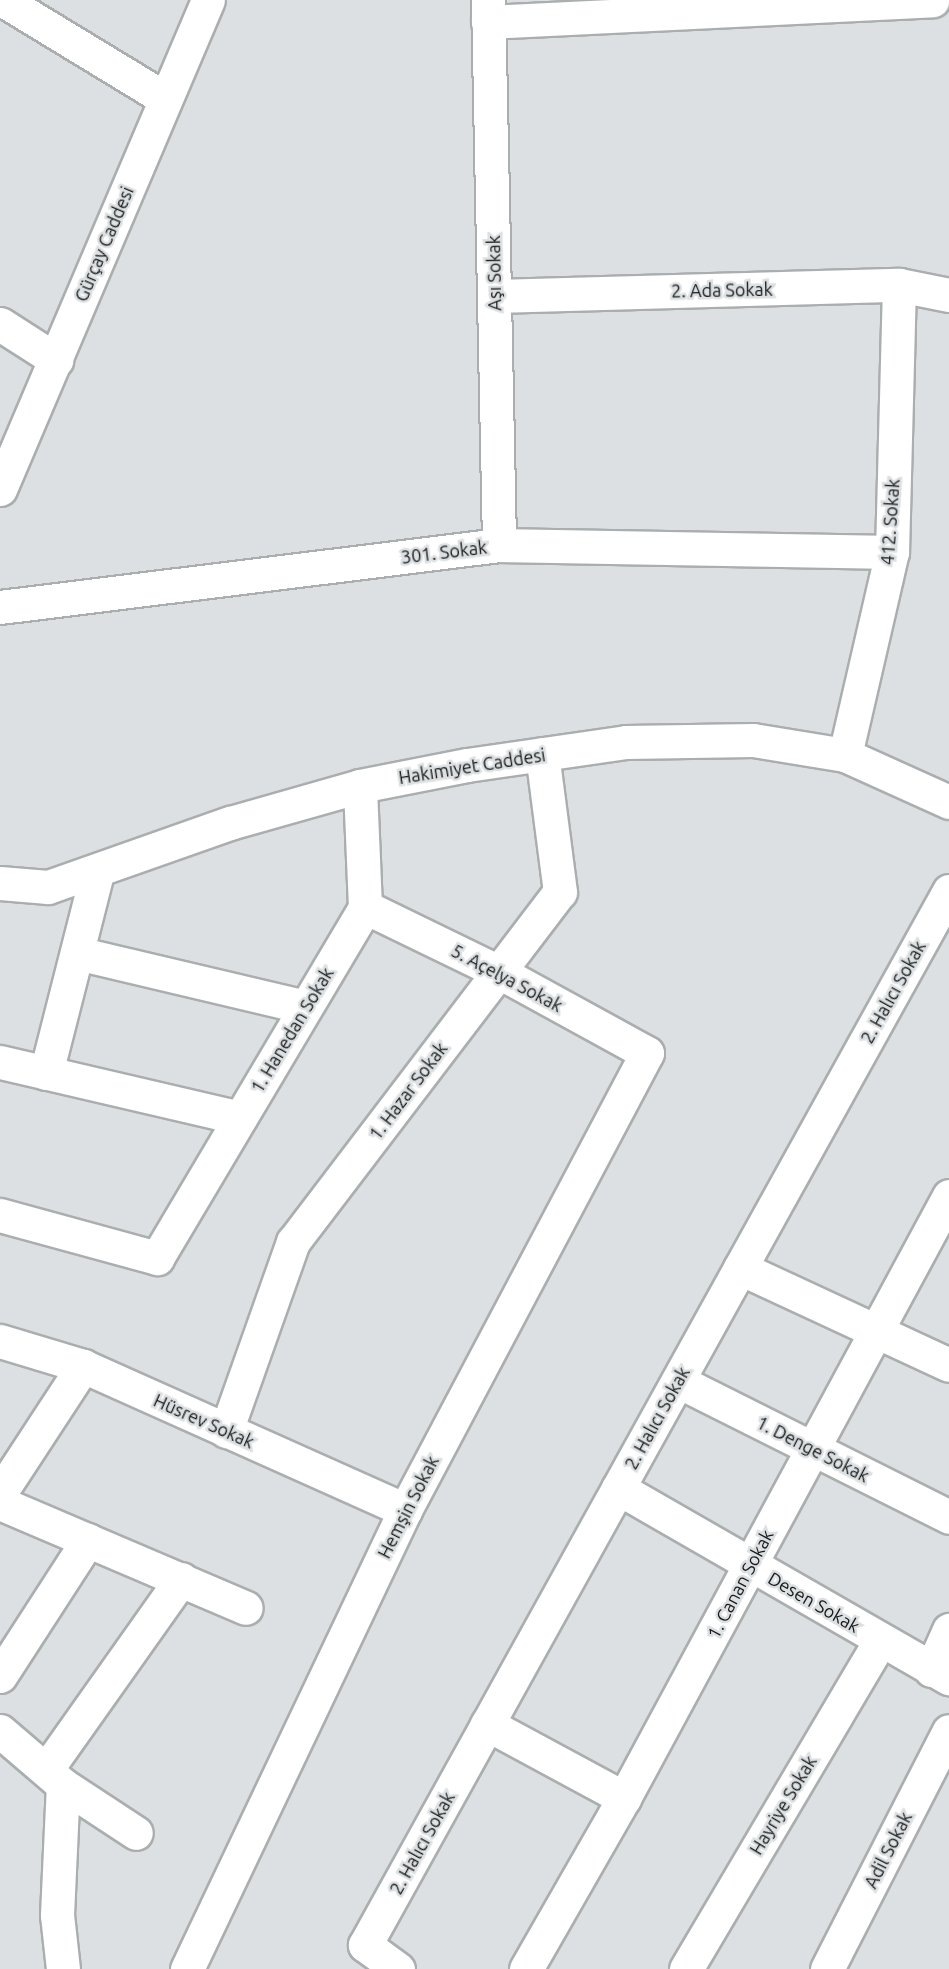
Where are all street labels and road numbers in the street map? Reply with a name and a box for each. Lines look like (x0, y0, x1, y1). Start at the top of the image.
street label: Gürçay Caddesi (70, 183, 138, 305)
street label: Aşı Sokak (483, 235, 505, 311)
street label: 2. Ada Sokak (671, 278, 773, 302)
street label: 412. Sokak (876, 478, 904, 566)
street label: 301. Sokak (400, 536, 488, 568)
street label: Hakimiyet Caddesi (397, 744, 547, 788)
street label: 2. Halıcı Sokak (856, 937, 930, 1047)
street label: 5. Açelya Sokak (448, 940, 566, 1016)
street label: 1. Hanedan Sokak (246, 963, 338, 1097)
street label: 1. Hazar Sokak (364, 1038, 452, 1144)
street label: 2. Halıcı Sokak (620, 1363, 694, 1473)
street label: Hüsrev Sokak (150, 1389, 258, 1453)
street label: 1. Denge Sokak (753, 1411, 873, 1487)
street label: Hemşin Sokak (373, 1452, 443, 1562)
street label: 1. Canan Sokak (702, 1526, 778, 1642)
street label: Desen Sokak (764, 1567, 864, 1637)
street label: Hayriye Sokak (745, 1752, 821, 1858)
street label: 2. Halıcı Sokak (385, 1788, 459, 1898)
street label: Adil Sokak (860, 1808, 916, 1892)

